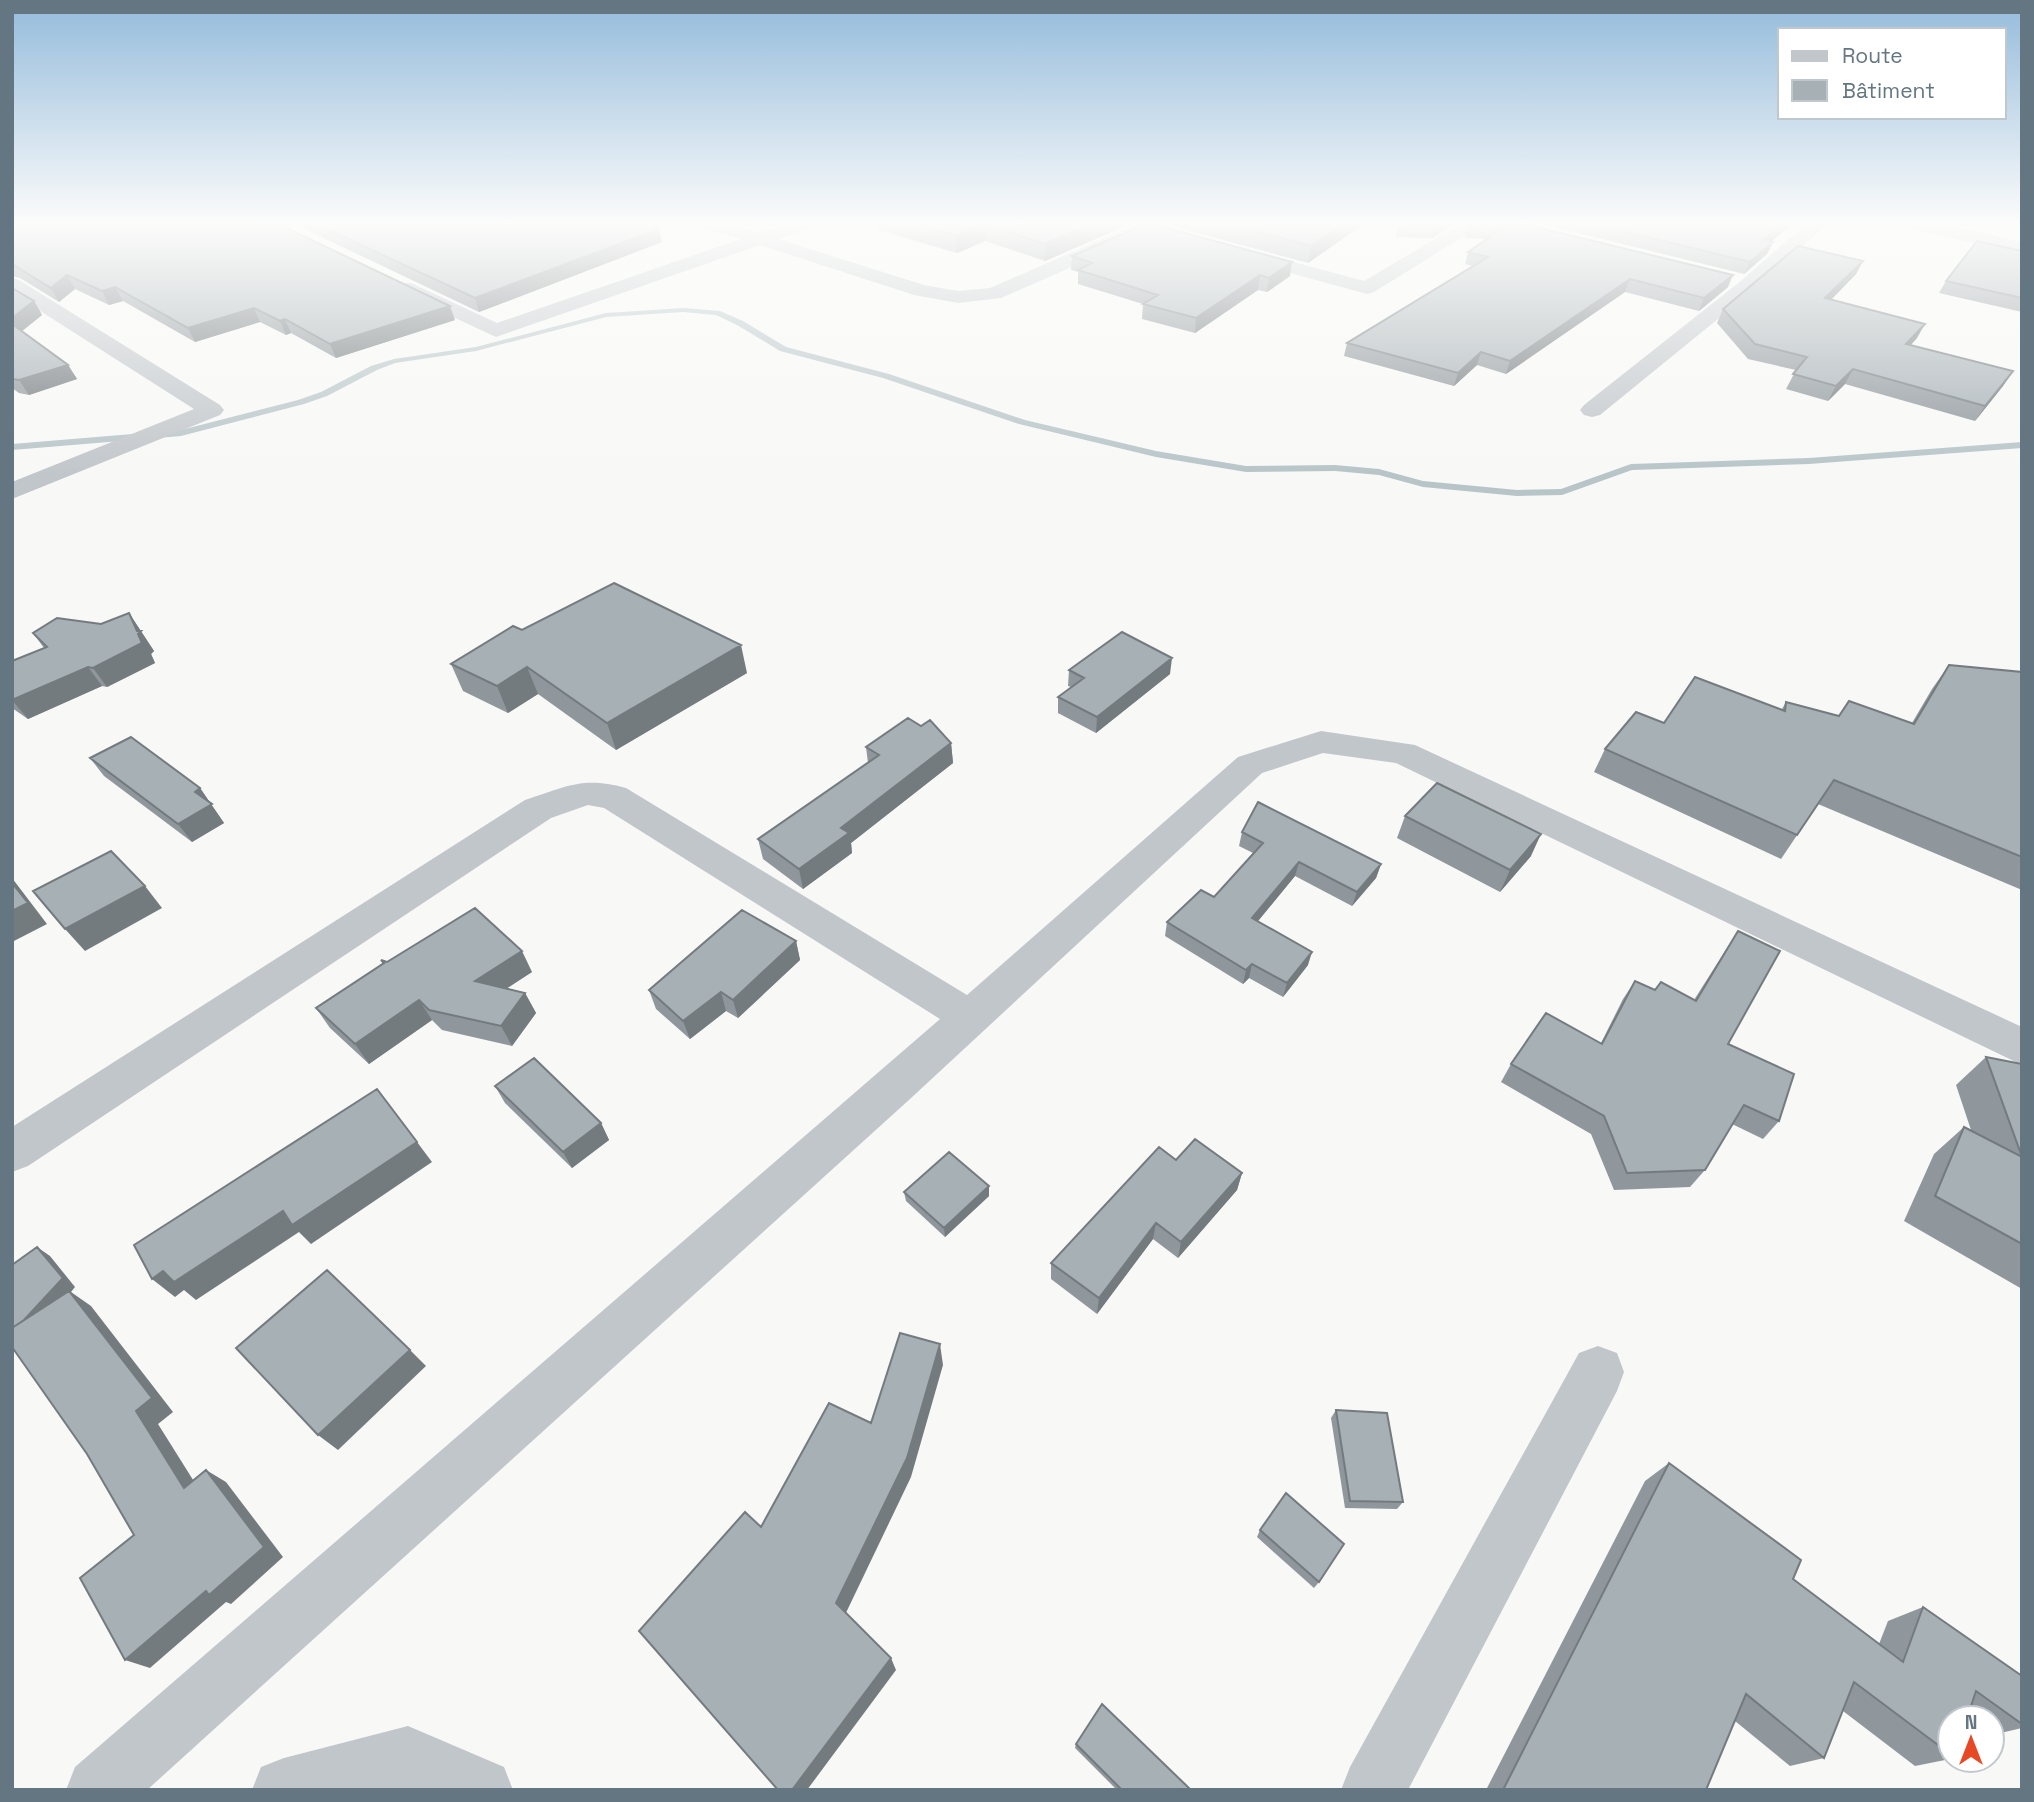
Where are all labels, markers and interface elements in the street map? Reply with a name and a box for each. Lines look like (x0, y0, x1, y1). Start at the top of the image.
legend (1778, 28, 2006, 119)
text: Route (1842, 42, 1903, 69)
text: Bâtiment (1842, 77, 1935, 104)
north arrow (1936, 1704, 2006, 1774)
text: N (1965, 1710, 1977, 1735)

